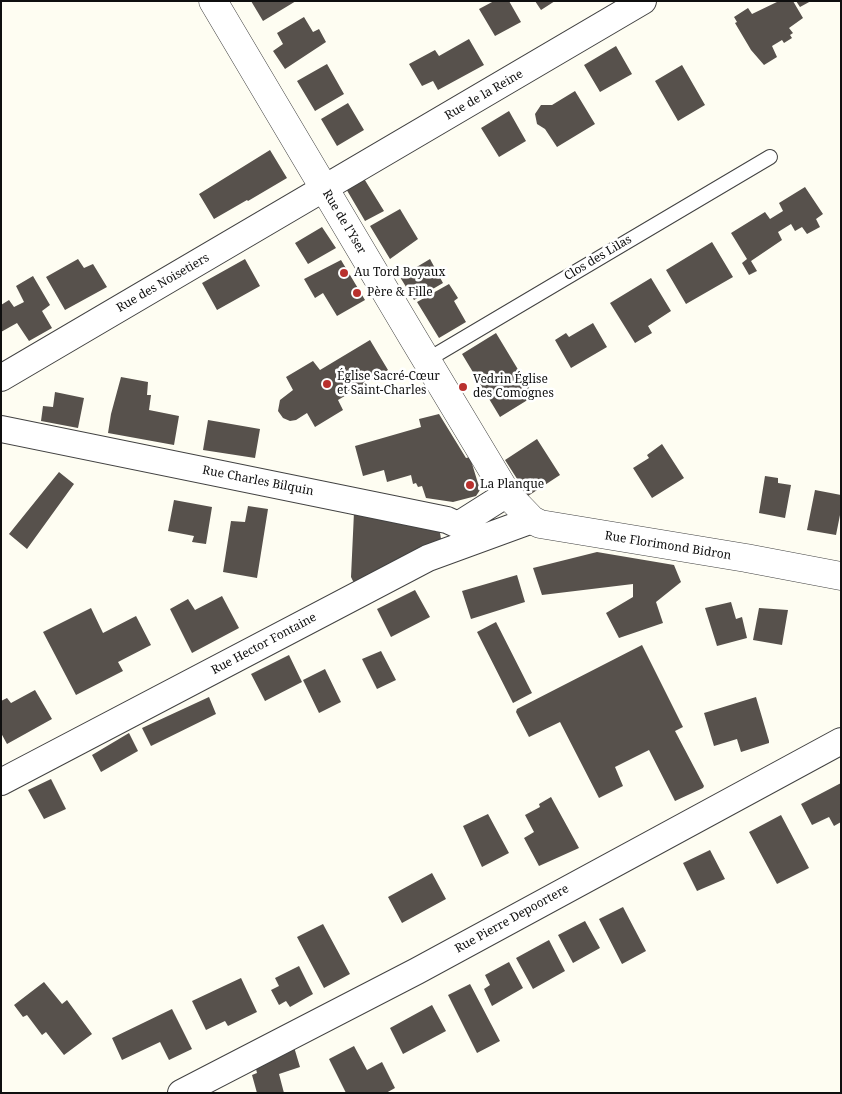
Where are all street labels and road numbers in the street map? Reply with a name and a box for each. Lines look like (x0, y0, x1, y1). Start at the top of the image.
street label: Rue de la Reine (442, 67, 526, 123)
street label: Rue de l'Yser (319, 187, 369, 257)
street label: Clos des Lilas (562, 232, 634, 284)
street label: Rue des Noisetiers (114, 251, 212, 315)
street label: Rue Charles Bilquin (201, 463, 315, 499)
street label: Rue Florimond Bidron (604, 529, 732, 563)
street label: Rue Hector Fontaine (209, 610, 319, 678)
street label: Rue Pierre Depoortere (452, 882, 572, 956)

